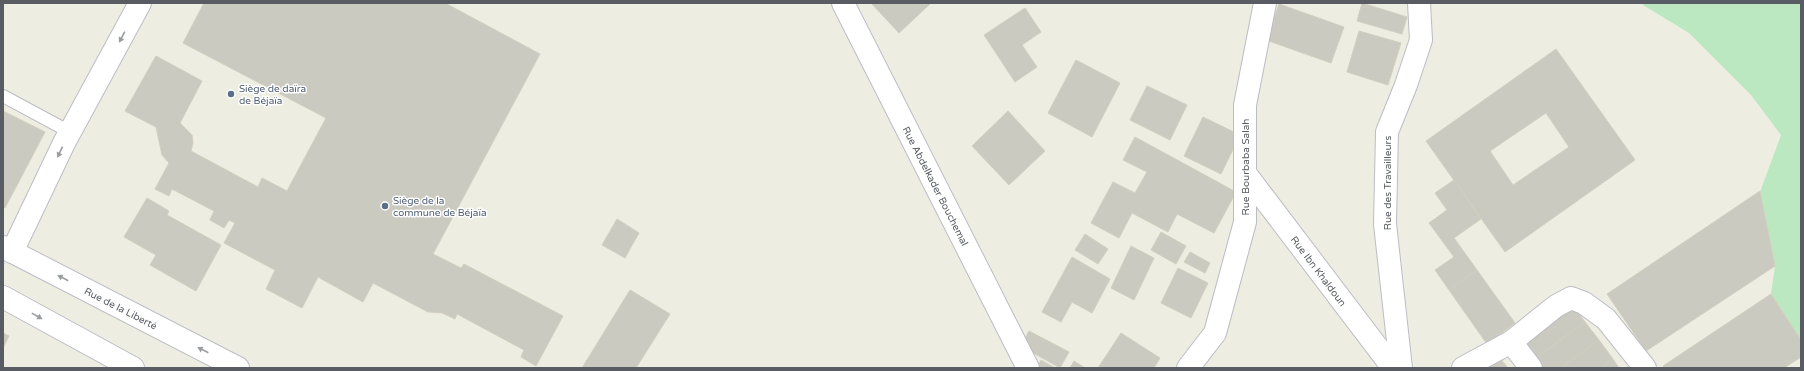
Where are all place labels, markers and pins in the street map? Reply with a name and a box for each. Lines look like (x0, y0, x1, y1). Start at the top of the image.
place label: Siège de daïra de Béjaïa (239, 83, 306, 107)
marker: Siège de daïra de Béjaïa (226, 89, 236, 99)
place label: Siège de la commune de Béjaïa (393, 195, 487, 219)
marker: Siège de la commune de Béjaïa (380, 201, 390, 211)

